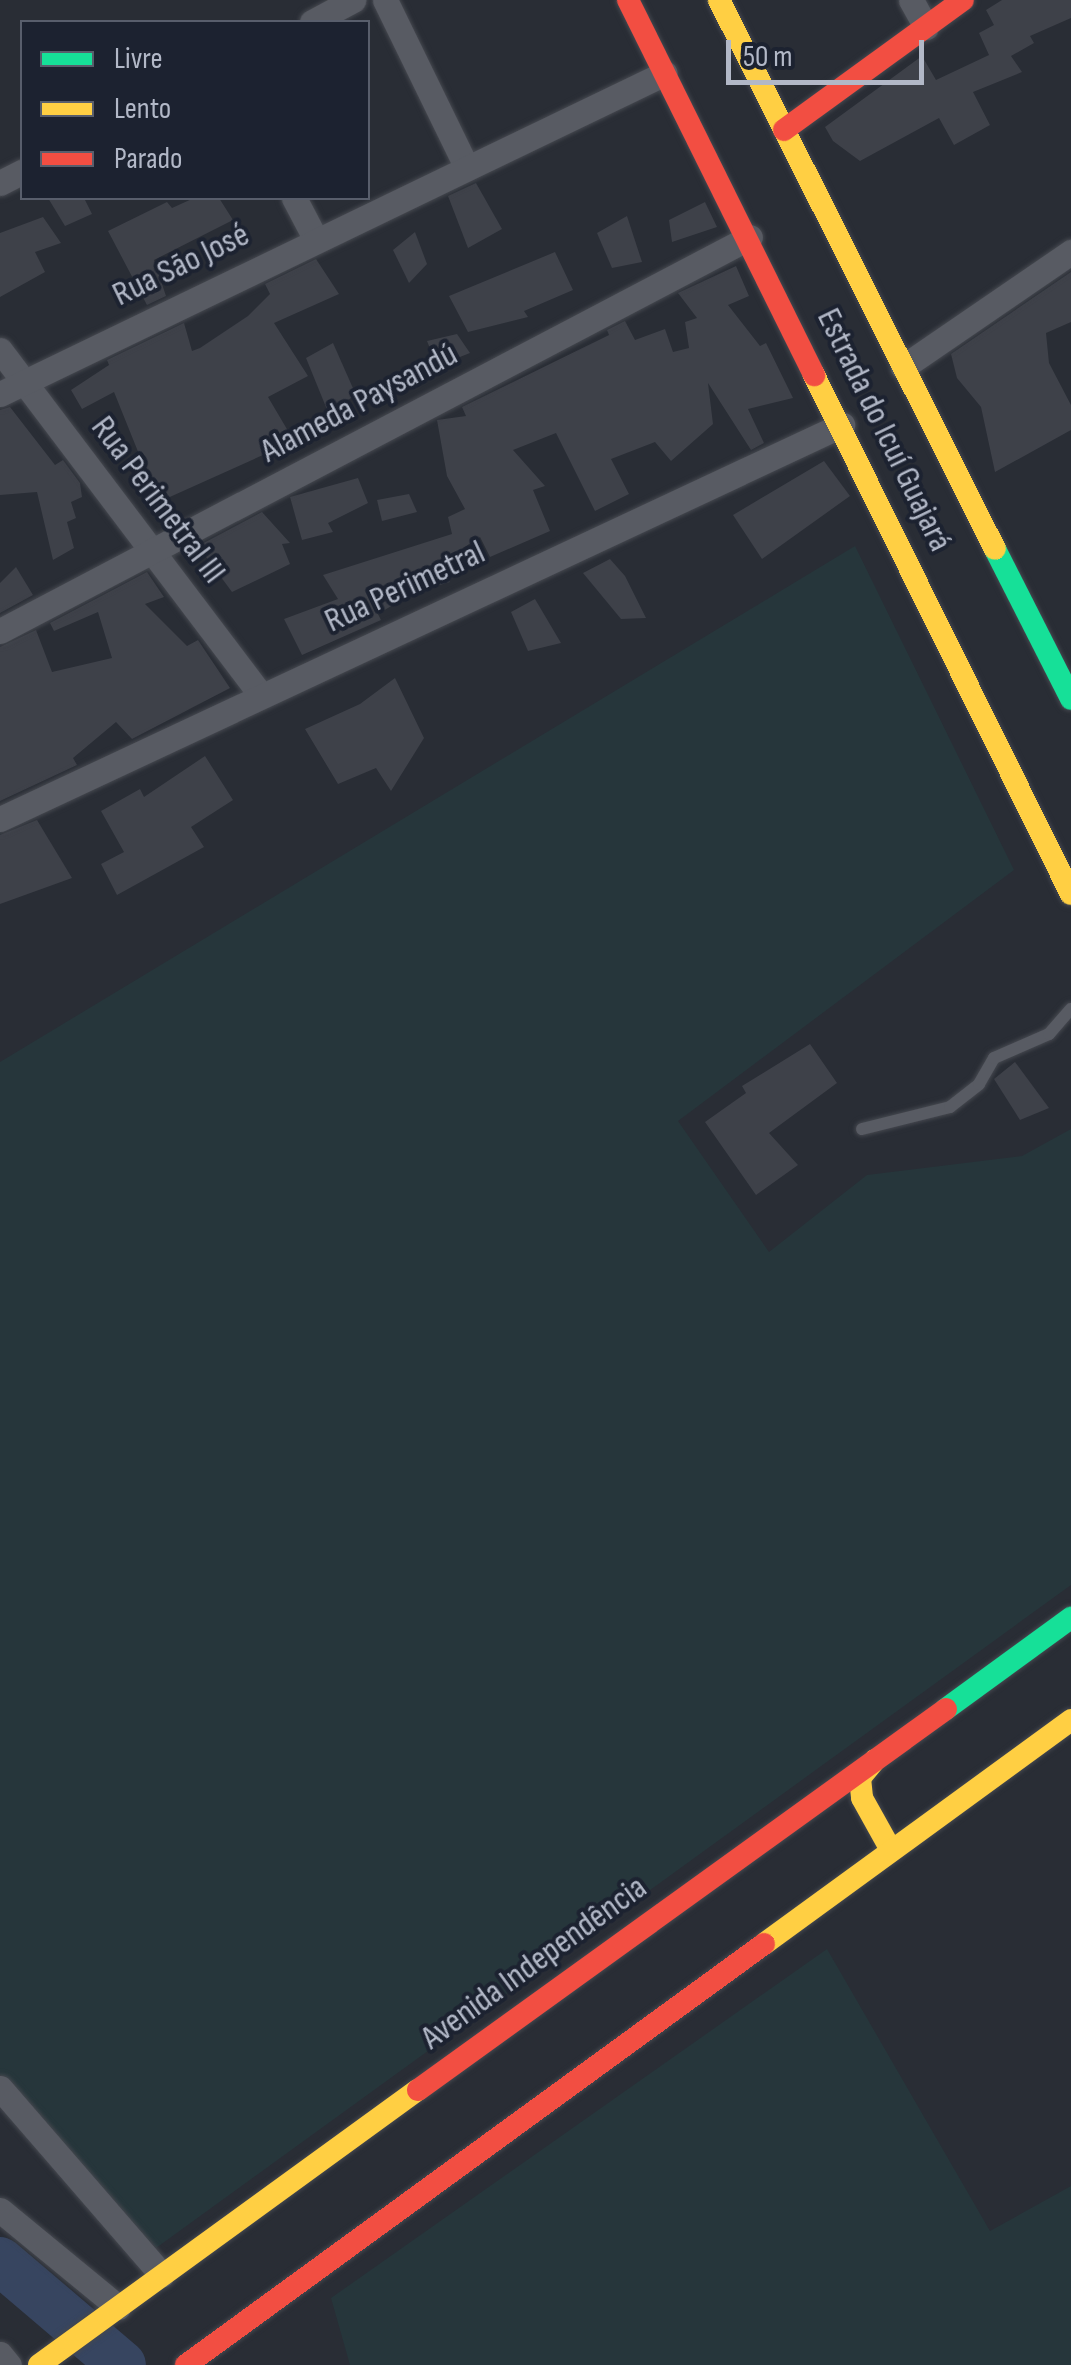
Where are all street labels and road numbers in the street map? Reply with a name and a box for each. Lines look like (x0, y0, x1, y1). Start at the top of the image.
street label: Rua São José (106, 214, 256, 316)
street label: Estrada do Icuí Guajará (807, 302, 961, 558)
street label: Alameda Paysandú (253, 334, 465, 472)
street label: Rua Perimetral III (81, 408, 235, 592)
street label: Rua Perimetral (318, 532, 492, 642)
street label: Avenida Independência (413, 1867, 655, 2059)

